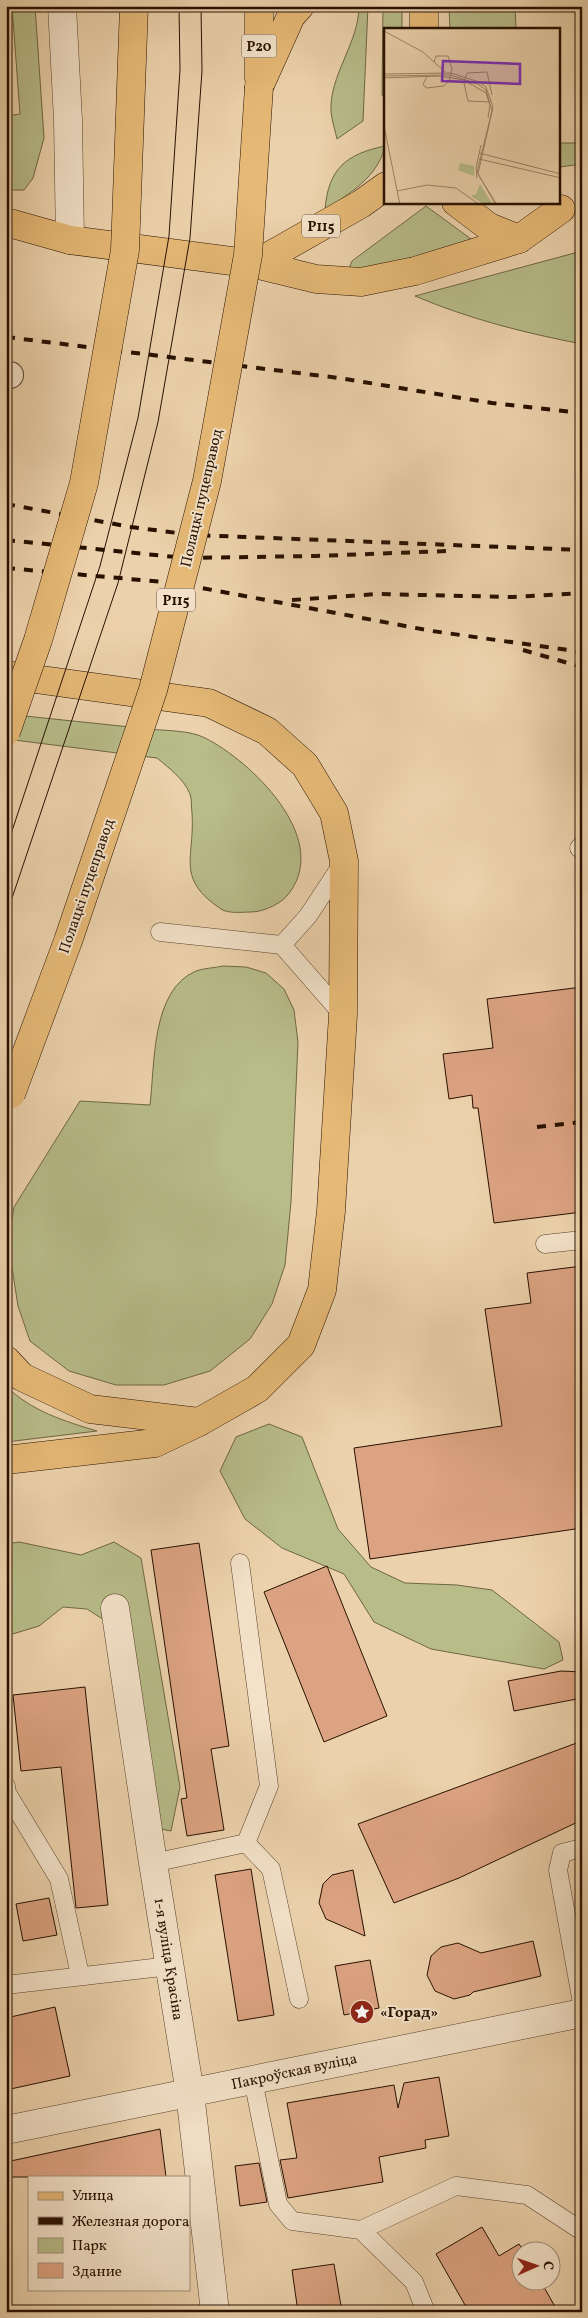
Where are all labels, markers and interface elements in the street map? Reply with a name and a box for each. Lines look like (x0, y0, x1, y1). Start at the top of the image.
inset map (384, 28, 560, 204)
road number: Р20 (242, 34, 276, 58)
road number: Р115 (302, 215, 340, 238)
street label: Полацкі пуцеправод (176, 427, 229, 570)
road number: Р115 (157, 588, 195, 612)
street label: Полацкі пуцеправод (54, 816, 121, 957)
street label: 1-я вуліца Красіна (147, 1897, 188, 2022)
place icon: «Горад» (349, 1999, 375, 2025)
place label: «Горад» (380, 2003, 438, 2024)
street label: Пакроўская вуліца (229, 2049, 359, 2096)
legend (28, 2176, 190, 2290)
text: Улица (72, 2186, 114, 2207)
text: Железная дорога (72, 2212, 189, 2233)
text: Парк (72, 2236, 107, 2257)
north arrow (510, 2240, 560, 2290)
text: С (538, 2261, 557, 2270)
text: Здание (72, 2262, 122, 2283)

